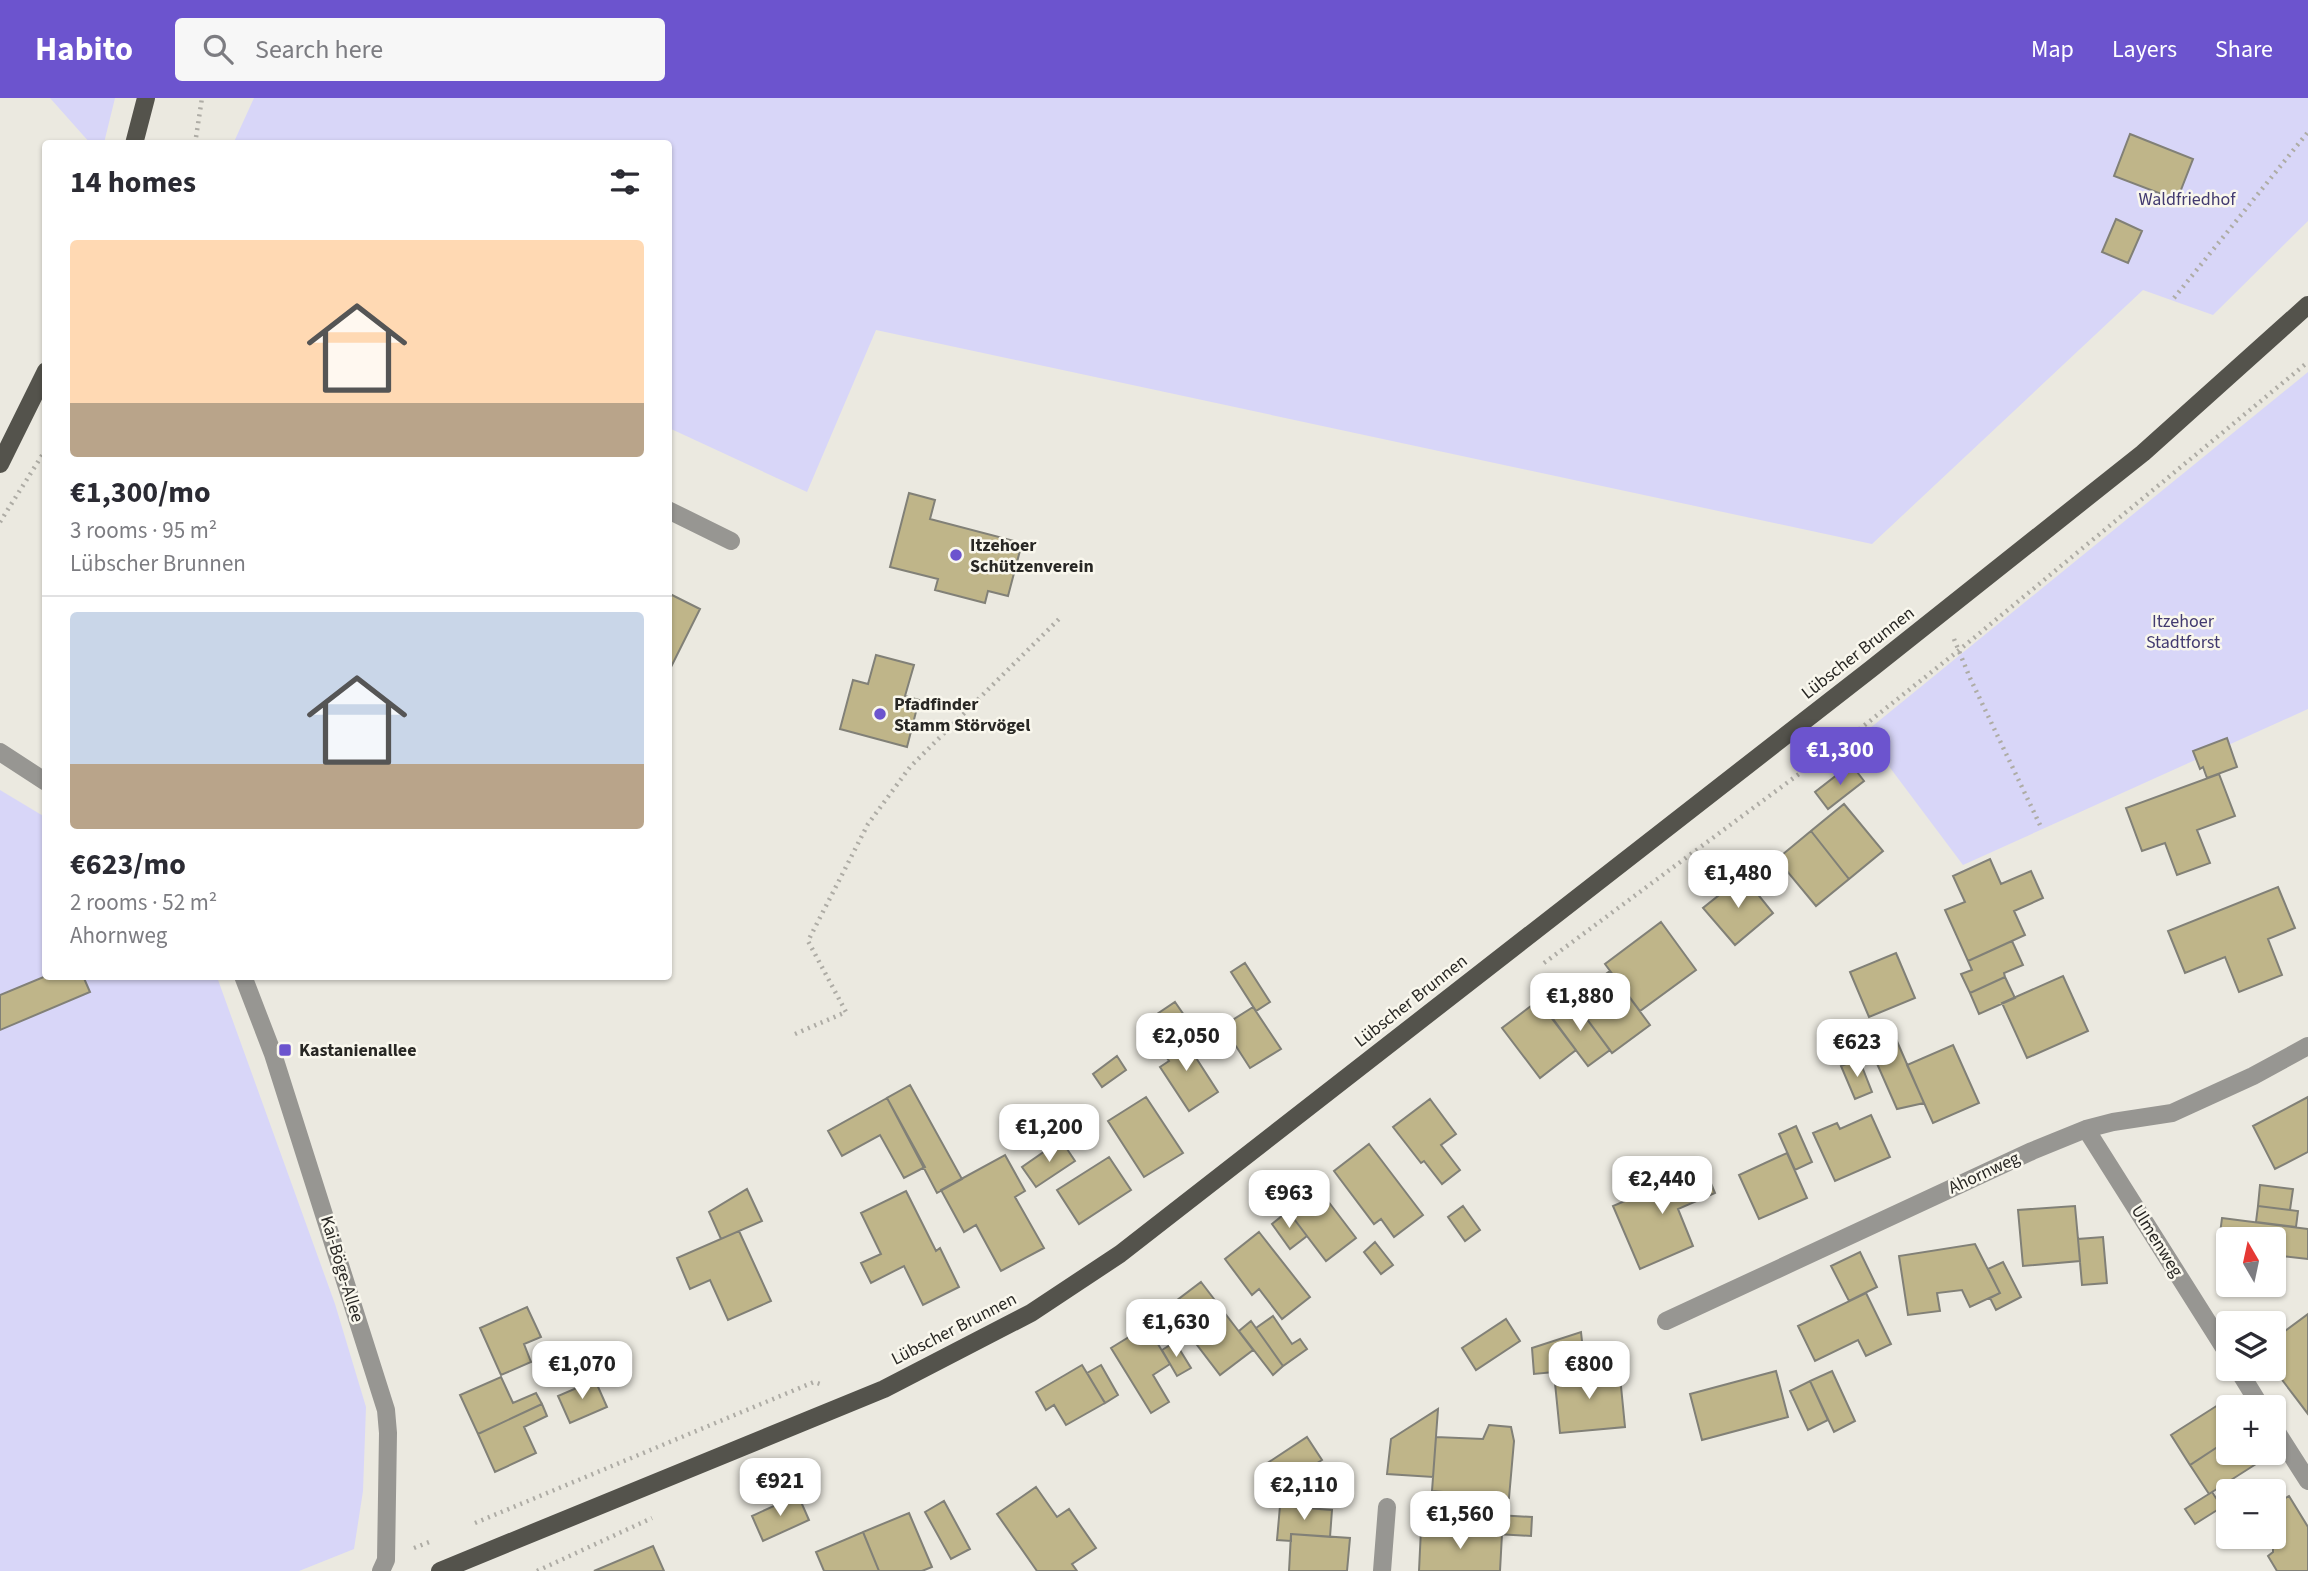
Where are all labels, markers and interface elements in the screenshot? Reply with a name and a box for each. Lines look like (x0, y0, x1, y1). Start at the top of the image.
search box (175, 18, 665, 81)
text: Habito (35, 26, 133, 73)
icon: search (199, 30, 237, 68)
text: Search here (255, 31, 383, 68)
text: Map (2031, 32, 2074, 67)
text: Layers (2112, 32, 2177, 67)
text: Share (2215, 32, 2273, 67)
text: 14 homes (70, 161, 196, 204)
icon: filters (606, 163, 644, 201)
park label: Waldfriedhof (2138, 187, 2236, 212)
icon: home (294, 285, 420, 411)
text: €1,300/mo (70, 471, 211, 514)
text: 3 rooms · 95 m² (70, 514, 217, 547)
place label: Itzehoer Schützenverein (970, 533, 1094, 579)
text: Lübscher Brunnen (70, 547, 246, 580)
marker: Itzehoer Schützenverein (948, 547, 964, 563)
street label: Lübscher Brunnen (1796, 601, 1920, 705)
park label: Itzehoer Stadtforst (2146, 609, 2220, 655)
icon: home (294, 657, 420, 783)
place label: Pfadfinder Stamm Störvögel (894, 692, 1030, 738)
marker: Pfadfinder Stamm Störvögel (872, 706, 888, 722)
pin: €1,300 (1783, 728, 1897, 787)
text: €1,300 (1806, 733, 1874, 766)
text: €623/mo (70, 843, 186, 886)
pin: €1,480 (1681, 850, 1795, 910)
text: €1,480 (1704, 856, 1772, 889)
text: 2 rooms · 52 m² (70, 886, 217, 919)
text: Ahornweg (70, 919, 167, 952)
street label: Lübscher Brunnen (1349, 949, 1473, 1053)
pin: €1,880 (1523, 974, 1637, 1033)
text: €1,880 (1546, 979, 1614, 1012)
pin: €2,050 (1129, 1014, 1243, 1073)
text: €2,050 (1152, 1019, 1220, 1052)
pin: €623 (1816, 1020, 1898, 1079)
text: €623 (1833, 1025, 1881, 1058)
place label: Kastanienallee (299, 1038, 416, 1063)
marker: Kastanienallee (277, 1042, 293, 1058)
pin: €1,200 (992, 1104, 1106, 1164)
text: €1,200 (1015, 1110, 1083, 1143)
street label: Ahornweg (1944, 1146, 2024, 1200)
pin: €2,440 (1605, 1156, 1719, 1216)
text: €2,440 (1628, 1162, 1696, 1195)
pin: €963 (1248, 1170, 1330, 1230)
text: €963 (1265, 1176, 1313, 1209)
street label: Ulmenweg (2125, 1200, 2189, 1282)
street label: Kai-Böge-Allee (314, 1213, 370, 1325)
north arrow (2216, 1227, 2286, 1297)
map controls (2216, 1227, 2286, 1549)
street label: Lübscher Brunnen (887, 1287, 1021, 1371)
pin: €1,630 (1119, 1300, 1233, 1359)
text: €1,630 (1142, 1305, 1210, 1338)
button: layers (2216, 1311, 2286, 1381)
pin: €1,070 (525, 1342, 639, 1401)
pin: €800 (1548, 1342, 1630, 1401)
text: €1,070 (548, 1347, 616, 1380)
text: €800 (1565, 1347, 1613, 1380)
button: + (2216, 1395, 2286, 1465)
pin: €921 (739, 1458, 821, 1518)
pin: €2,110 (1247, 1462, 1361, 1522)
text: €921 (756, 1464, 804, 1497)
text: €2,110 (1270, 1468, 1338, 1501)
button: − (2216, 1479, 2286, 1549)
pin: €1,560 (1403, 1492, 1517, 1551)
text: €1,560 (1426, 1497, 1494, 1530)

